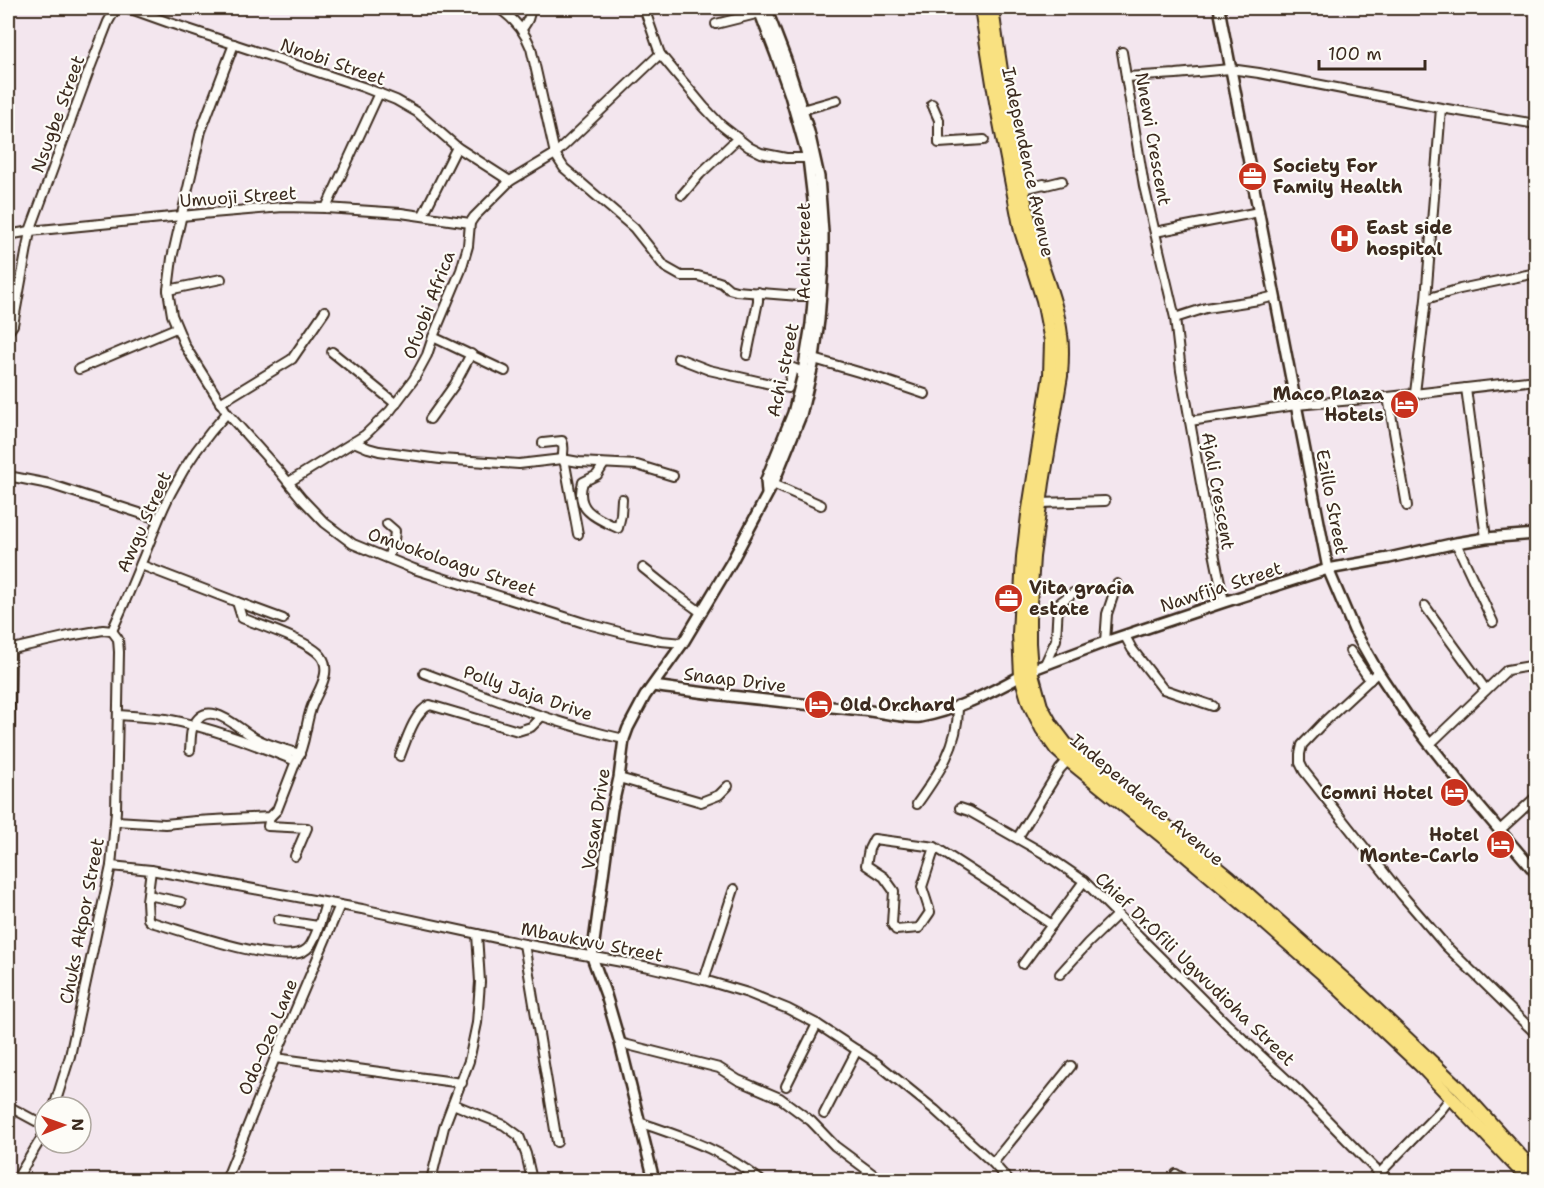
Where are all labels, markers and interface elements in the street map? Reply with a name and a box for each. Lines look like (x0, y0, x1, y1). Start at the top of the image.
street label: Nnobi Street (277, 33, 389, 91)
scale bar (1319, 33, 1426, 71)
text: 100 m (1328, 42, 1382, 66)
street label: Nsugbe Street (26, 52, 90, 176)
street label: Independence Avenue (996, 65, 1060, 259)
street label: Nnewi Crescent (1129, 70, 1177, 208)
place label: Society For Family Health (1273, 154, 1403, 199)
office icon: Society For Family Health (1236, 160, 1268, 192)
street label: Umuoji Street (179, 181, 297, 213)
street label: Achi Street (792, 202, 816, 300)
place label: East side hospital (1366, 216, 1453, 261)
hospital icon: East side hospital (1329, 222, 1361, 254)
street label: Ofuobi Africa (397, 247, 461, 363)
street label: Achi street (761, 321, 805, 419)
place label: Maco Plaza Hotels (1273, 382, 1385, 427)
hotel icon: Maco Plaza Hotels (1389, 388, 1421, 420)
street label: Ajali Crescent (1196, 430, 1240, 552)
street label: Ezillo Street (1310, 447, 1354, 557)
street label: Awgu Street (111, 467, 177, 577)
street label: Omuokoloagu Street (364, 522, 540, 602)
street label: Nawfija Street (1157, 556, 1285, 618)
place label: Vita gracia estate (1029, 576, 1135, 621)
office icon: Vita gracia estate (992, 582, 1024, 614)
street label: Polly Jaja Drive (460, 660, 596, 726)
street label: Snaap Drive (682, 662, 788, 698)
hotel icon: Old Orchard (803, 689, 835, 721)
place label: Old Orchard (840, 693, 955, 717)
street label: Independence Avenue (1065, 729, 1229, 871)
street label: Vosan Drive (576, 766, 616, 872)
hotel icon: Comni Hotel (1438, 777, 1470, 809)
place label: Comni Hotel (1321, 781, 1433, 805)
place label: Hotel Monte-Carlo (1359, 823, 1479, 868)
hotel icon: Hotel Monte-Carlo (1484, 829, 1516, 861)
street label: Chuks Akpor Street (54, 836, 110, 1006)
street label: Chief Dr.Ofili Ugwudioha Street (1090, 867, 1300, 1071)
street label: Mbaukwu Street (519, 916, 665, 968)
street label: Odo-Ozo Lane (233, 975, 303, 1099)
north arrow (33, 1095, 93, 1155)
text: N (67, 1118, 88, 1131)

